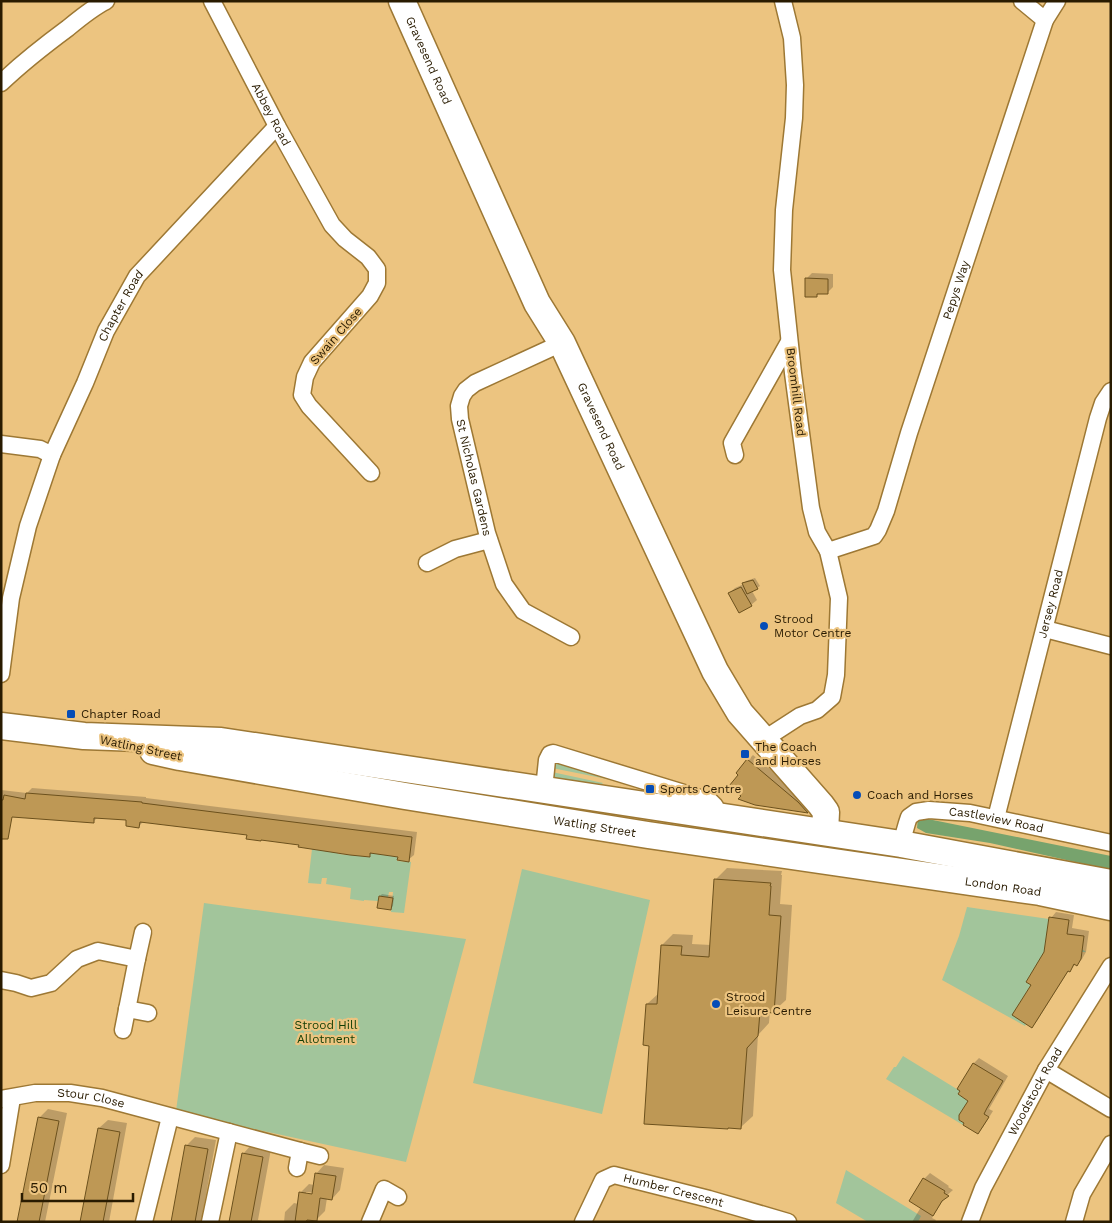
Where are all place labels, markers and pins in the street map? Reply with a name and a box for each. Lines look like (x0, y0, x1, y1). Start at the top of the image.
place label: Strood Motor Centre (774, 612, 851, 640)
marker: Strood Motor Centre (758, 620, 770, 632)
place label: Chapter Road (81, 707, 161, 721)
marker: Chapter Road (65, 708, 77, 720)
place label: The Coach and Horses (755, 740, 821, 768)
marker: The Coach and Horses (739, 748, 751, 760)
place label: Sports Centre (660, 782, 742, 796)
marker: Sports Centre (644, 783, 656, 795)
place label: Coach and Horses (867, 788, 973, 802)
marker: Coach and Horses (851, 789, 863, 801)
place label: Strood Leisure Centre (726, 990, 812, 1018)
marker: Strood Leisure Centre (710, 998, 722, 1010)

